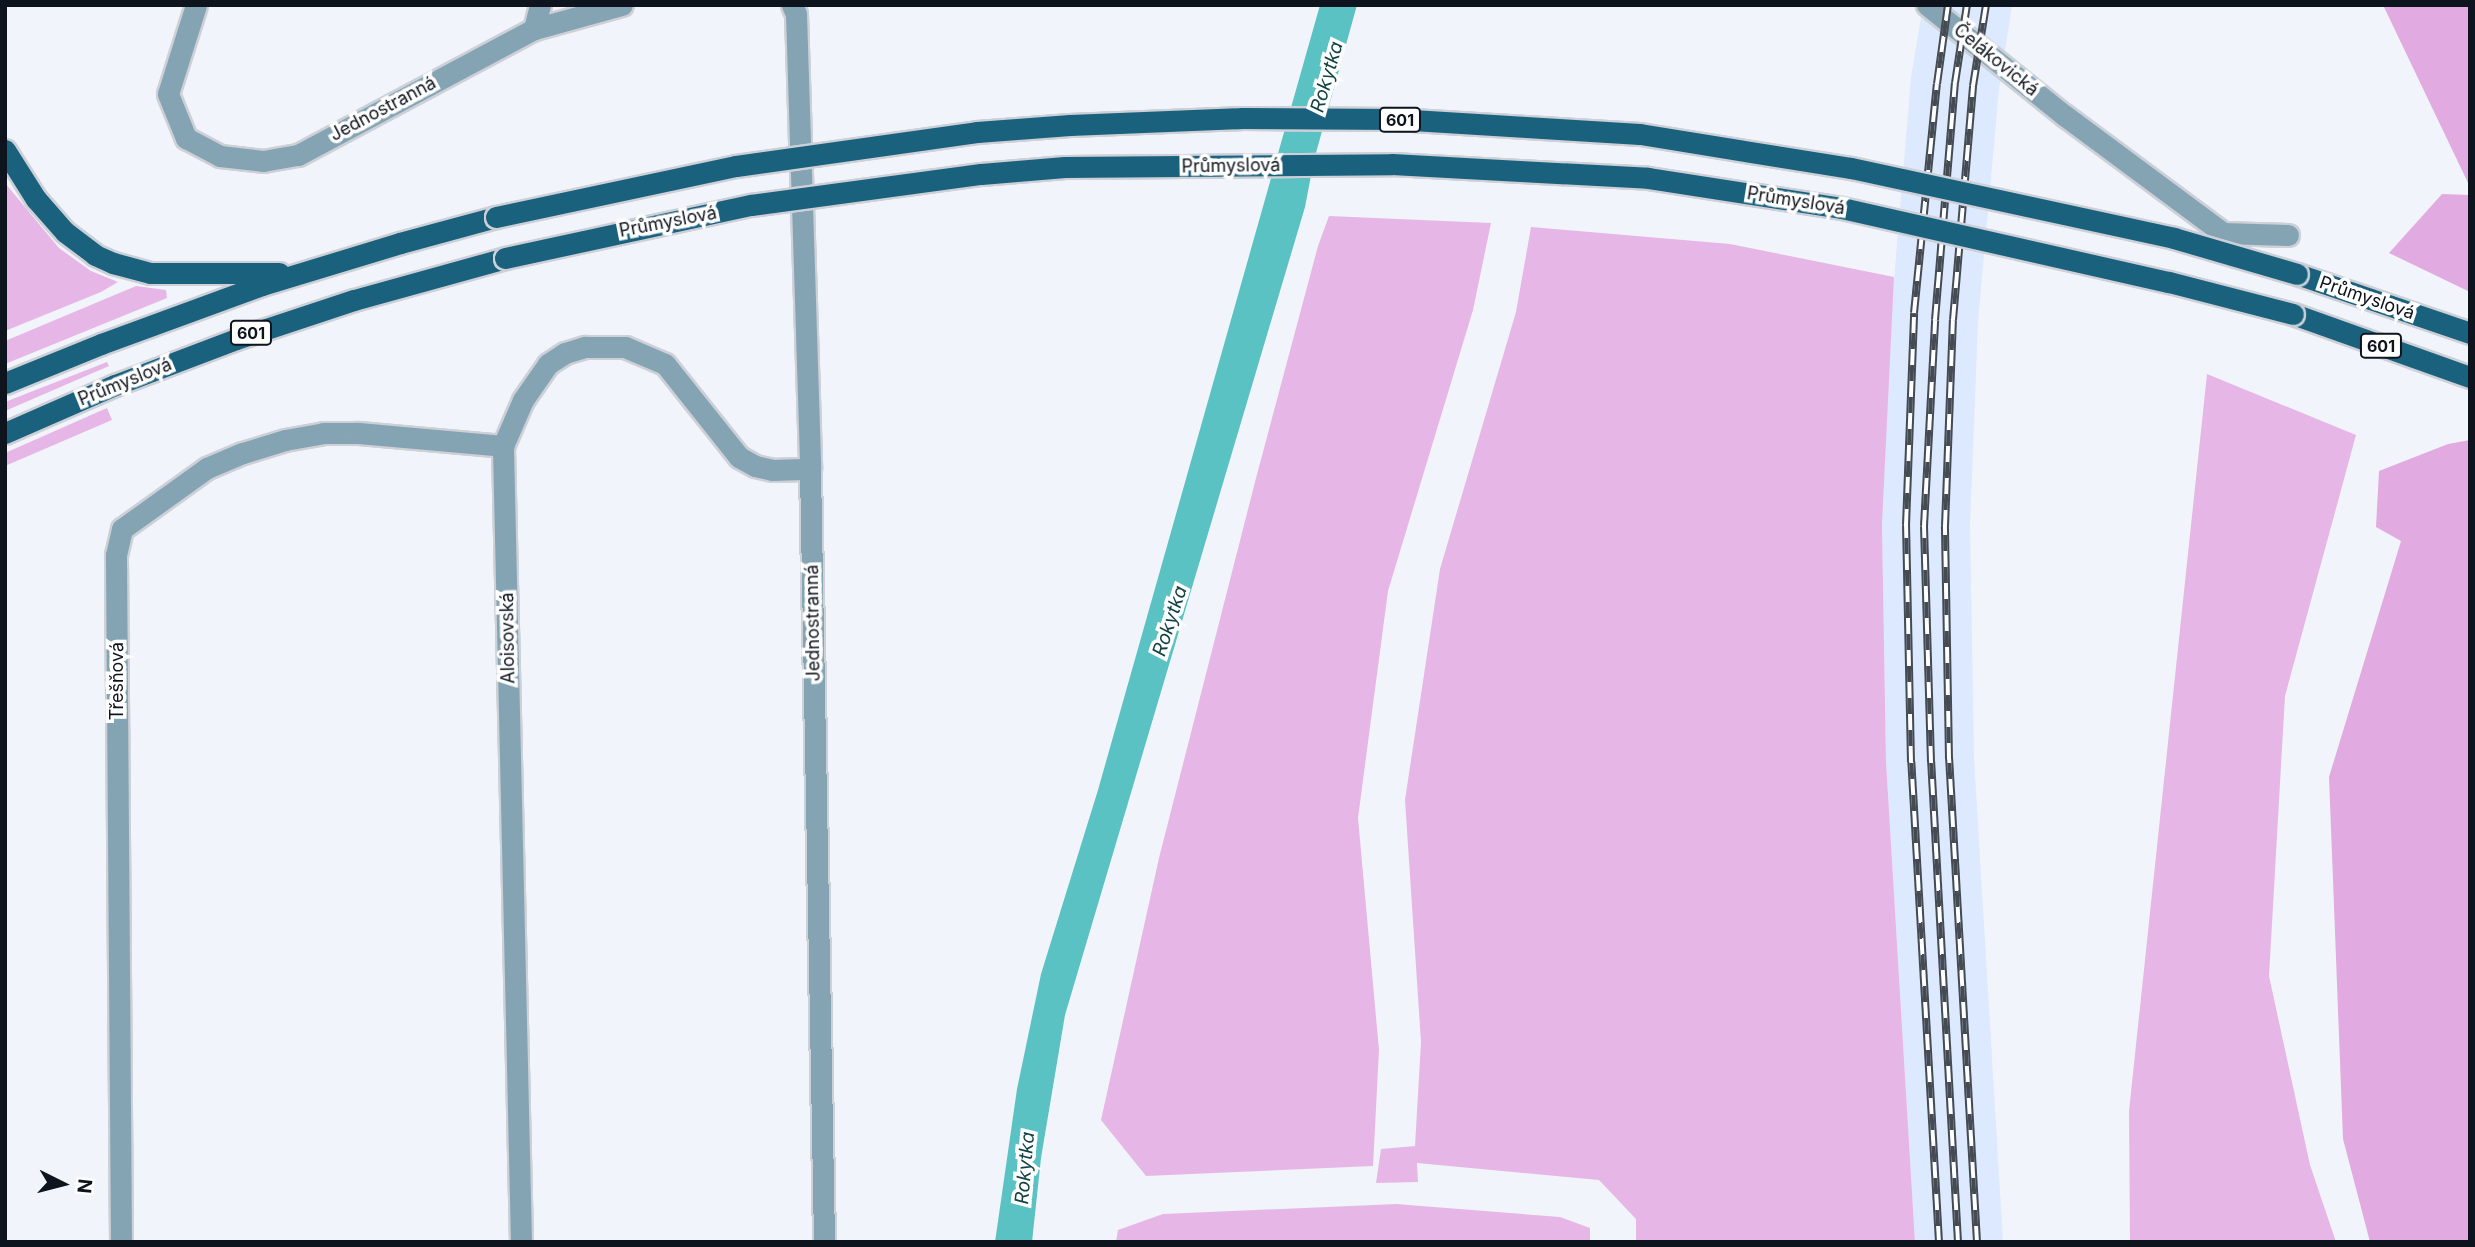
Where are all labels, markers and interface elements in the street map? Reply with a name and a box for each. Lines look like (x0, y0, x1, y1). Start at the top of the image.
street label: Čelákovická (1949, 19, 2043, 101)
water label: Rokytka (1306, 39, 1348, 115)
street label: Jednostranná (326, 72, 440, 146)
road number: 601 (1377, 108, 1423, 132)
street label: Průmyslová (1181, 154, 1281, 178)
street label: Průmyslová (1745, 183, 1847, 219)
street label: Průmyslová (617, 202, 719, 242)
street label: Průmyslová (2317, 272, 2417, 324)
road number: 601 (228, 320, 274, 346)
road number: 601 (2358, 334, 2404, 358)
street label: Průmyslová (75, 353, 175, 411)
street label: Jednostranná (801, 564, 825, 682)
water label: Rokytka (1148, 583, 1192, 659)
street label: Aloisovská (496, 592, 520, 684)
street label: Třešňová (106, 642, 128, 720)
water label: Rokytka (1010, 1131, 1040, 1205)
north arrow (28, 1149, 98, 1219)
text: N (72, 1178, 97, 1195)

